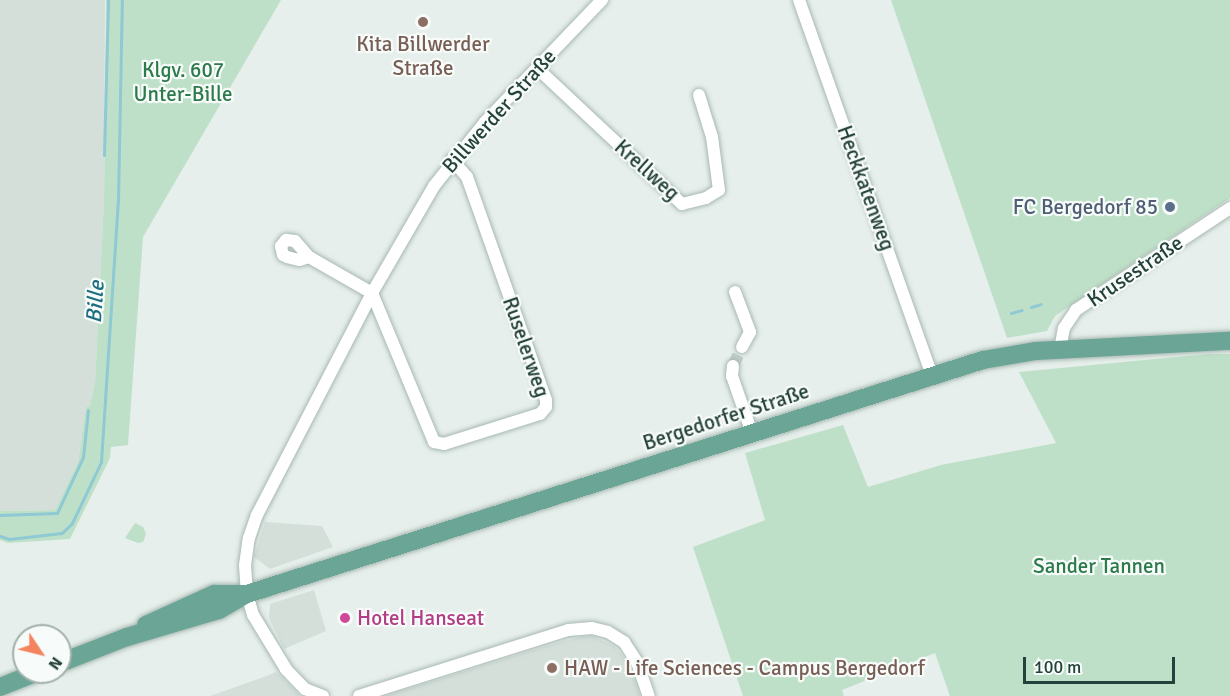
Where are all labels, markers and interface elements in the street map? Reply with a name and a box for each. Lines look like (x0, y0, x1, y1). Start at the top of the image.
marker: Kita Billwerder Straße (416, 15, 430, 29)
place label: Kita Billwerder Straße (356, 31, 490, 81)
street label: Billwerder Straße (437, 44, 561, 178)
park label: Klgv. 607 Unter-Bille (133, 57, 233, 107)
street label: Heckkatenweg (832, 122, 900, 254)
street label: Krellweg (609, 134, 685, 206)
place label: FC Bergedorf 85 (1013, 194, 1158, 220)
marker: FC Bergedorf 85 (1163, 200, 1177, 214)
street label: Krusestraße (1082, 230, 1188, 312)
water label: Bille (80, 280, 110, 324)
street label: Ruselerweg (497, 294, 555, 400)
street label: Bergedorfer Straße (640, 378, 812, 456)
park label: Sander Tannen (1033, 553, 1165, 579)
place label: Hotel Hanseat (357, 605, 484, 631)
marker: Hotel Hanseat (338, 611, 352, 625)
north arrow (12, 624, 72, 684)
scale bar (1026, 645, 1178, 683)
text: N (44, 653, 66, 673)
place label: HAW - Life Sciences - Campus Bergedorf (564, 655, 925, 681)
text: 100 m (1034, 656, 1081, 678)
marker: HAW - Life Sciences - Campus Bergedorf (545, 661, 559, 675)

